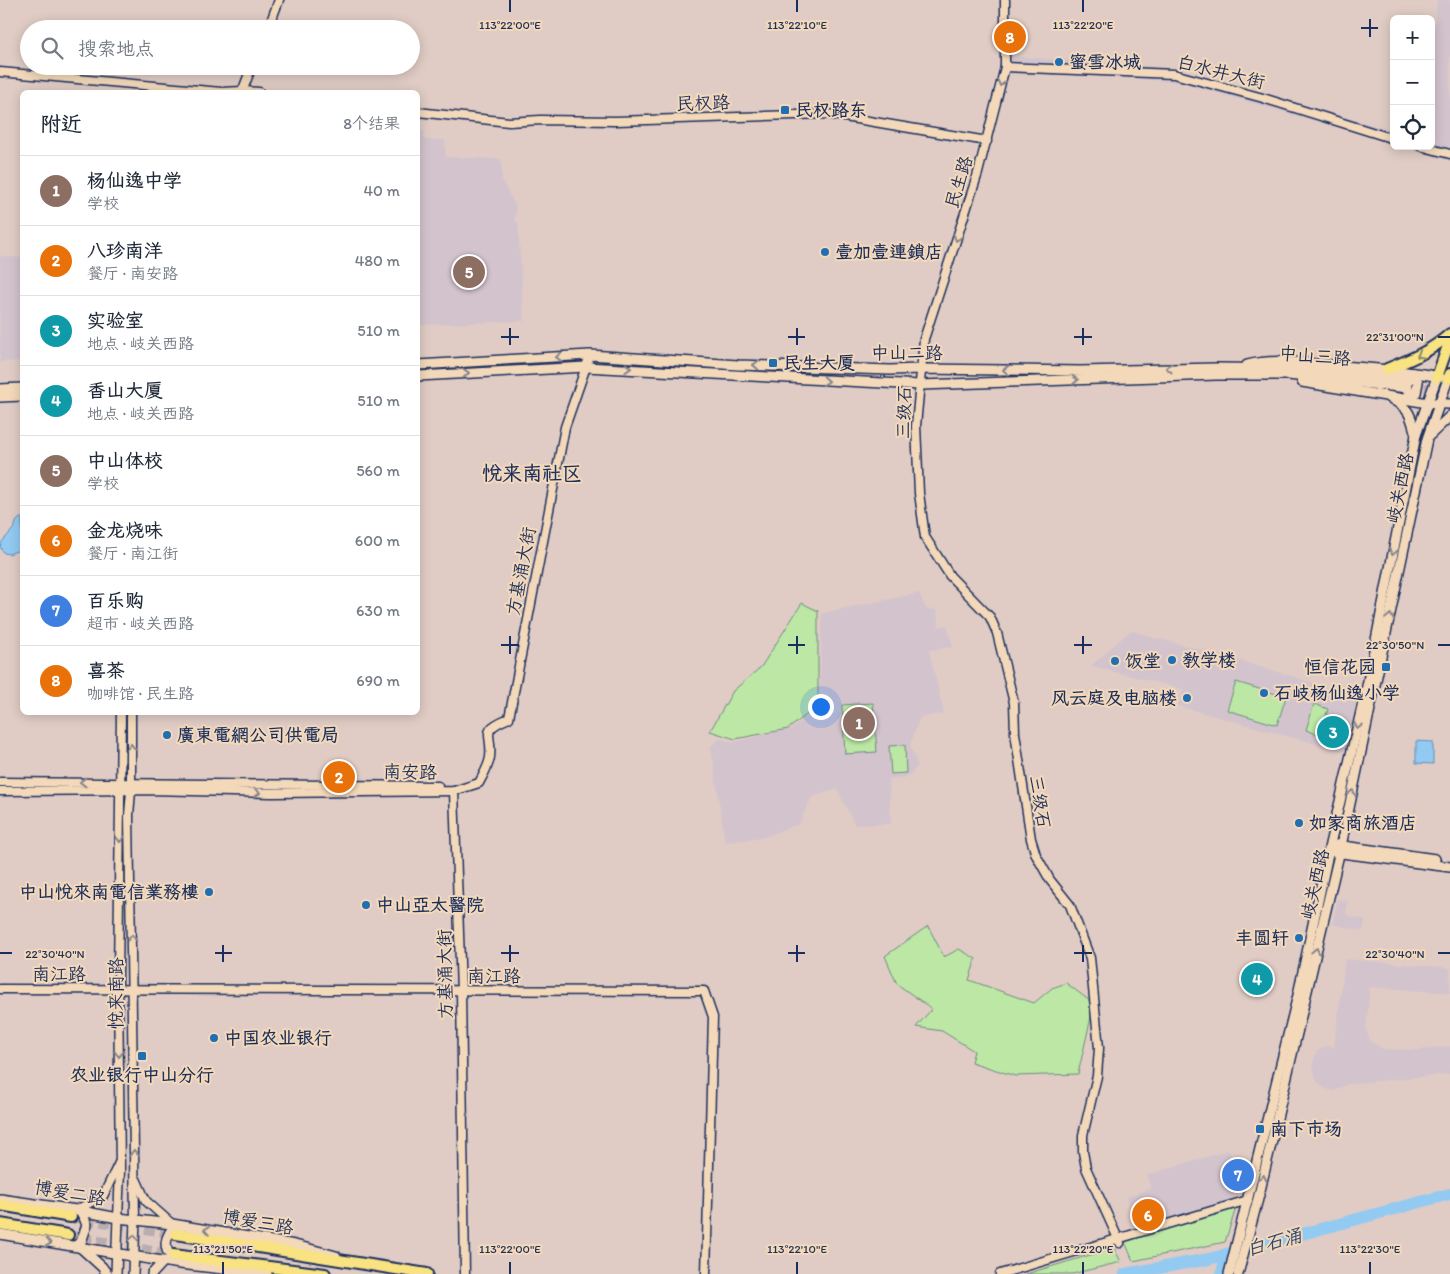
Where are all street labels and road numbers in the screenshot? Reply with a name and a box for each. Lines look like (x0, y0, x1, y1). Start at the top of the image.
street label: 白水井大街 (1175, 50, 1267, 94)
street label: 民权路 (676, 91, 730, 115)
street label: 民生路 (941, 153, 977, 211)
street label: 中山二路 (871, 342, 943, 364)
street label: 中山三路 (1278, 342, 1352, 370)
street label: 三级石 (892, 385, 916, 439)
street label: 岐关西路 (1382, 450, 1418, 526)
street label: 方基涌大街 (502, 525, 540, 617)
street label: 南安路 (383, 761, 437, 783)
street label: 三级石 (1025, 774, 1055, 830)
street label: 岐关西路 (1296, 846, 1334, 922)
street label: 方基涌大街 (433, 929, 457, 1019)
street label: 悦来南路 (105, 957, 127, 1029)
street label: 南江路 (32, 963, 86, 985)
street label: 南江路 (467, 965, 521, 987)
street label: 博爱二路 (33, 1176, 107, 1210)
street label: 博爱三路 (221, 1205, 295, 1239)

